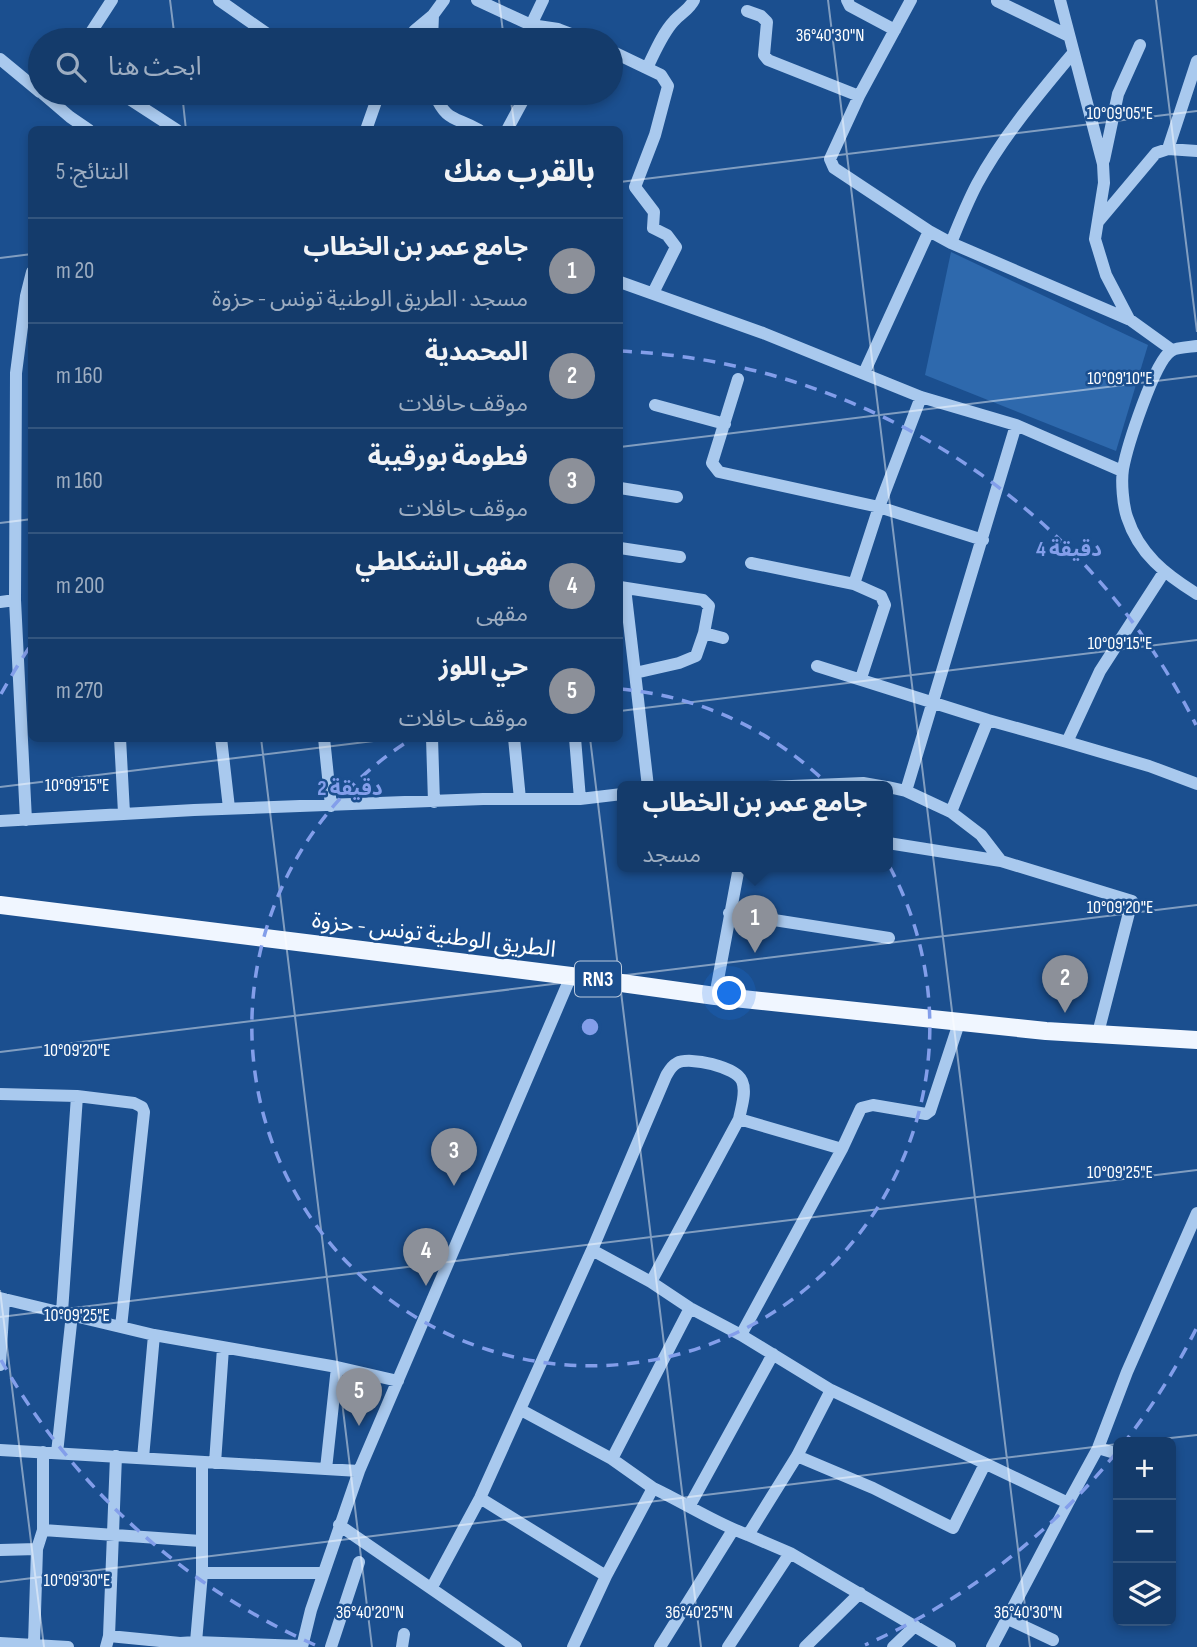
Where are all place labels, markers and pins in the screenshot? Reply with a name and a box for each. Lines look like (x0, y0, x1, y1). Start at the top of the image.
pin: 1 (732, 895, 778, 953)
pin: 2 (1042, 955, 1088, 1013)
centre of rings (578, 1015, 602, 1039)
pin: 3 (431, 1128, 477, 1186)
pin: 4 (403, 1228, 449, 1286)
pin: 5 (336, 1368, 382, 1426)

